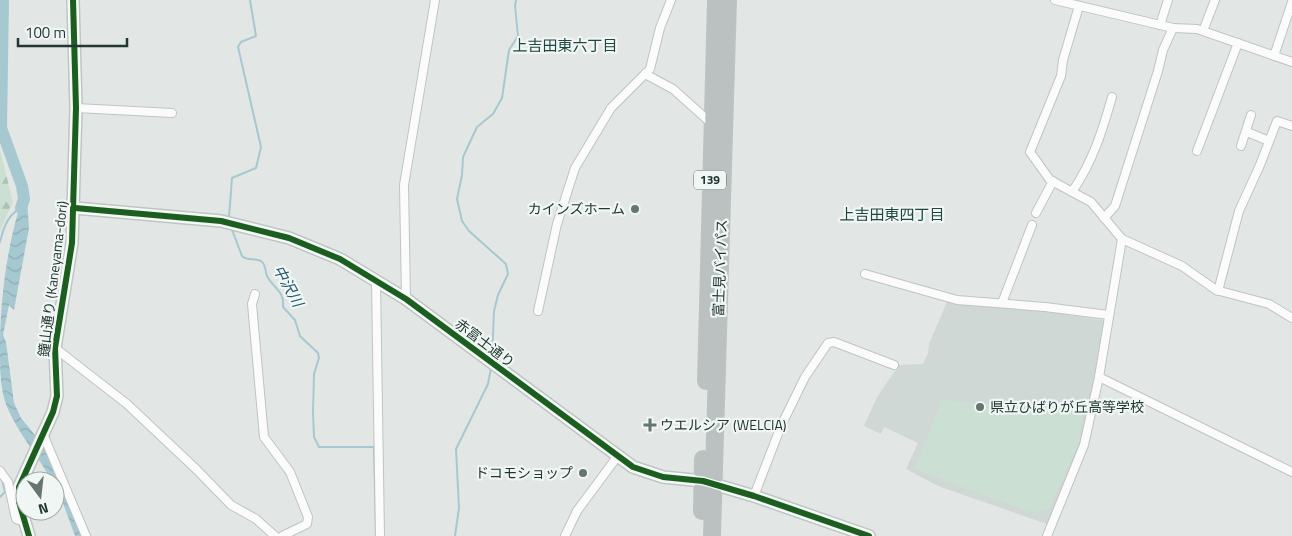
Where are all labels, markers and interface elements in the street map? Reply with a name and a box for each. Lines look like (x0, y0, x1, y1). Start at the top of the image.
scale bar (18, 15, 126, 47)
text: 100 m (25, 21, 66, 44)
district label: 上吉田東六丁目 (512, 34, 618, 57)
road number: 139 (694, 170, 726, 190)
place label: カインズホーム (528, 198, 625, 219)
street label: 鐘山通り (Kaneyama-dori) (33, 200, 72, 358)
marker: カインズホーム (629, 203, 641, 215)
district label: 上吉田東四丁目 (839, 203, 945, 226)
street label: 富士見バイパス (707, 219, 732, 317)
water label: 中沢川 (267, 260, 310, 313)
street label: 赤富士通り (451, 313, 520, 372)
place label: 県立ひばりが丘高等学校 (990, 396, 1144, 417)
marker: 県立ひばりが丘高等学校 (974, 401, 986, 413)
place label: ウエルシア (WELCIA) (660, 414, 787, 435)
marker: ウエルシア (WELCIA) (644, 419, 656, 431)
place label: ドコモショップ (475, 462, 573, 483)
marker: ドコモショップ (577, 467, 589, 479)
north arrow (15, 471, 65, 521)
text: N (36, 498, 51, 520)

